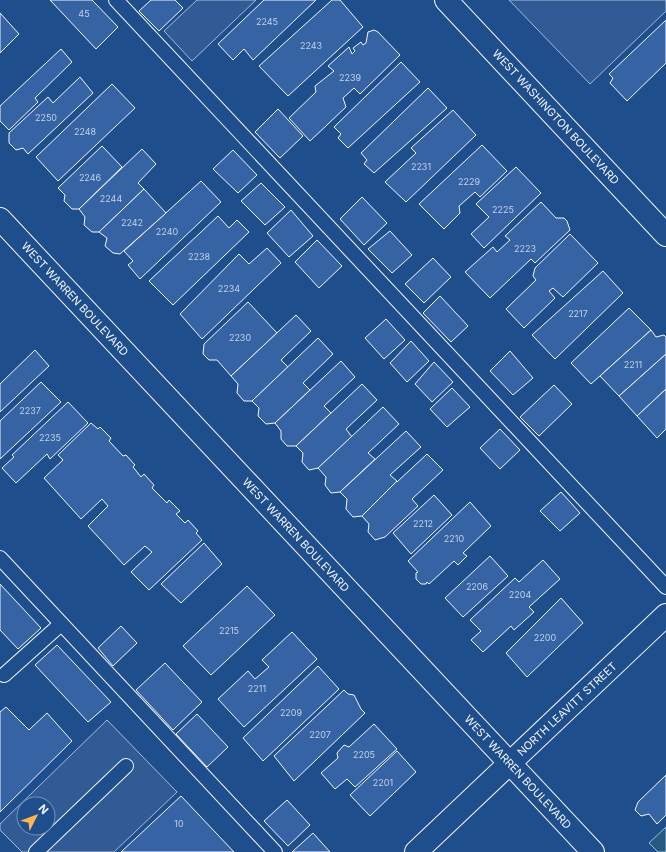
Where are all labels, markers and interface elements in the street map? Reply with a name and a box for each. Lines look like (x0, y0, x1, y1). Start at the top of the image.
house number: 45 (78, 8, 90, 19)
house number: 2245 (256, 16, 278, 27)
house number: 2243 (300, 40, 323, 51)
street label: WEST WASHINGTON BOULEVARD (490, 47, 622, 187)
house number: 2239 (339, 72, 361, 83)
house number: 2250 (35, 112, 57, 123)
house number: 2248 (74, 126, 97, 137)
house number: 2231 (411, 161, 431, 172)
house number: 2246 (79, 172, 102, 183)
house number: 2229 (458, 176, 480, 187)
house number: 2244 (100, 193, 122, 204)
house number: 2225 (492, 204, 514, 215)
house number: 2242 (121, 217, 143, 228)
house number: 2240 (156, 226, 178, 237)
street label: WEST WARREN BOULEVARD (18, 239, 132, 359)
house number: 2223 (514, 243, 536, 254)
house number: 2238 (188, 251, 210, 262)
house number: 2234 (218, 283, 240, 294)
house number: 2217 (568, 308, 588, 319)
house number: 2230 (229, 332, 251, 343)
house number: 2211 (624, 359, 642, 370)
house number: 2237 (19, 405, 41, 416)
house number: 2235 (39, 432, 61, 443)
street label: WEST WARREN BOULEVARD (239, 475, 353, 595)
house number: 2212 (413, 518, 433, 529)
house number: 2210 (444, 533, 464, 544)
house number: 2206 (466, 581, 489, 592)
house number: 2204 (509, 589, 531, 600)
house number: 2215 (219, 625, 239, 636)
house number: 2200 (534, 632, 556, 643)
street label: NORTH LEAVITT STREET (514, 659, 620, 759)
house number: 2211 (248, 683, 266, 694)
house number: 2209 (280, 707, 303, 718)
street label: WEST WARREN BOULEVARD (461, 712, 575, 832)
house number: 2207 (309, 729, 331, 740)
house number: 2205 (353, 749, 375, 760)
house number: 2201 (373, 777, 393, 788)
north arrow (16, 796, 56, 836)
text: N (35, 802, 51, 817)
house number: 10 (174, 818, 184, 829)

